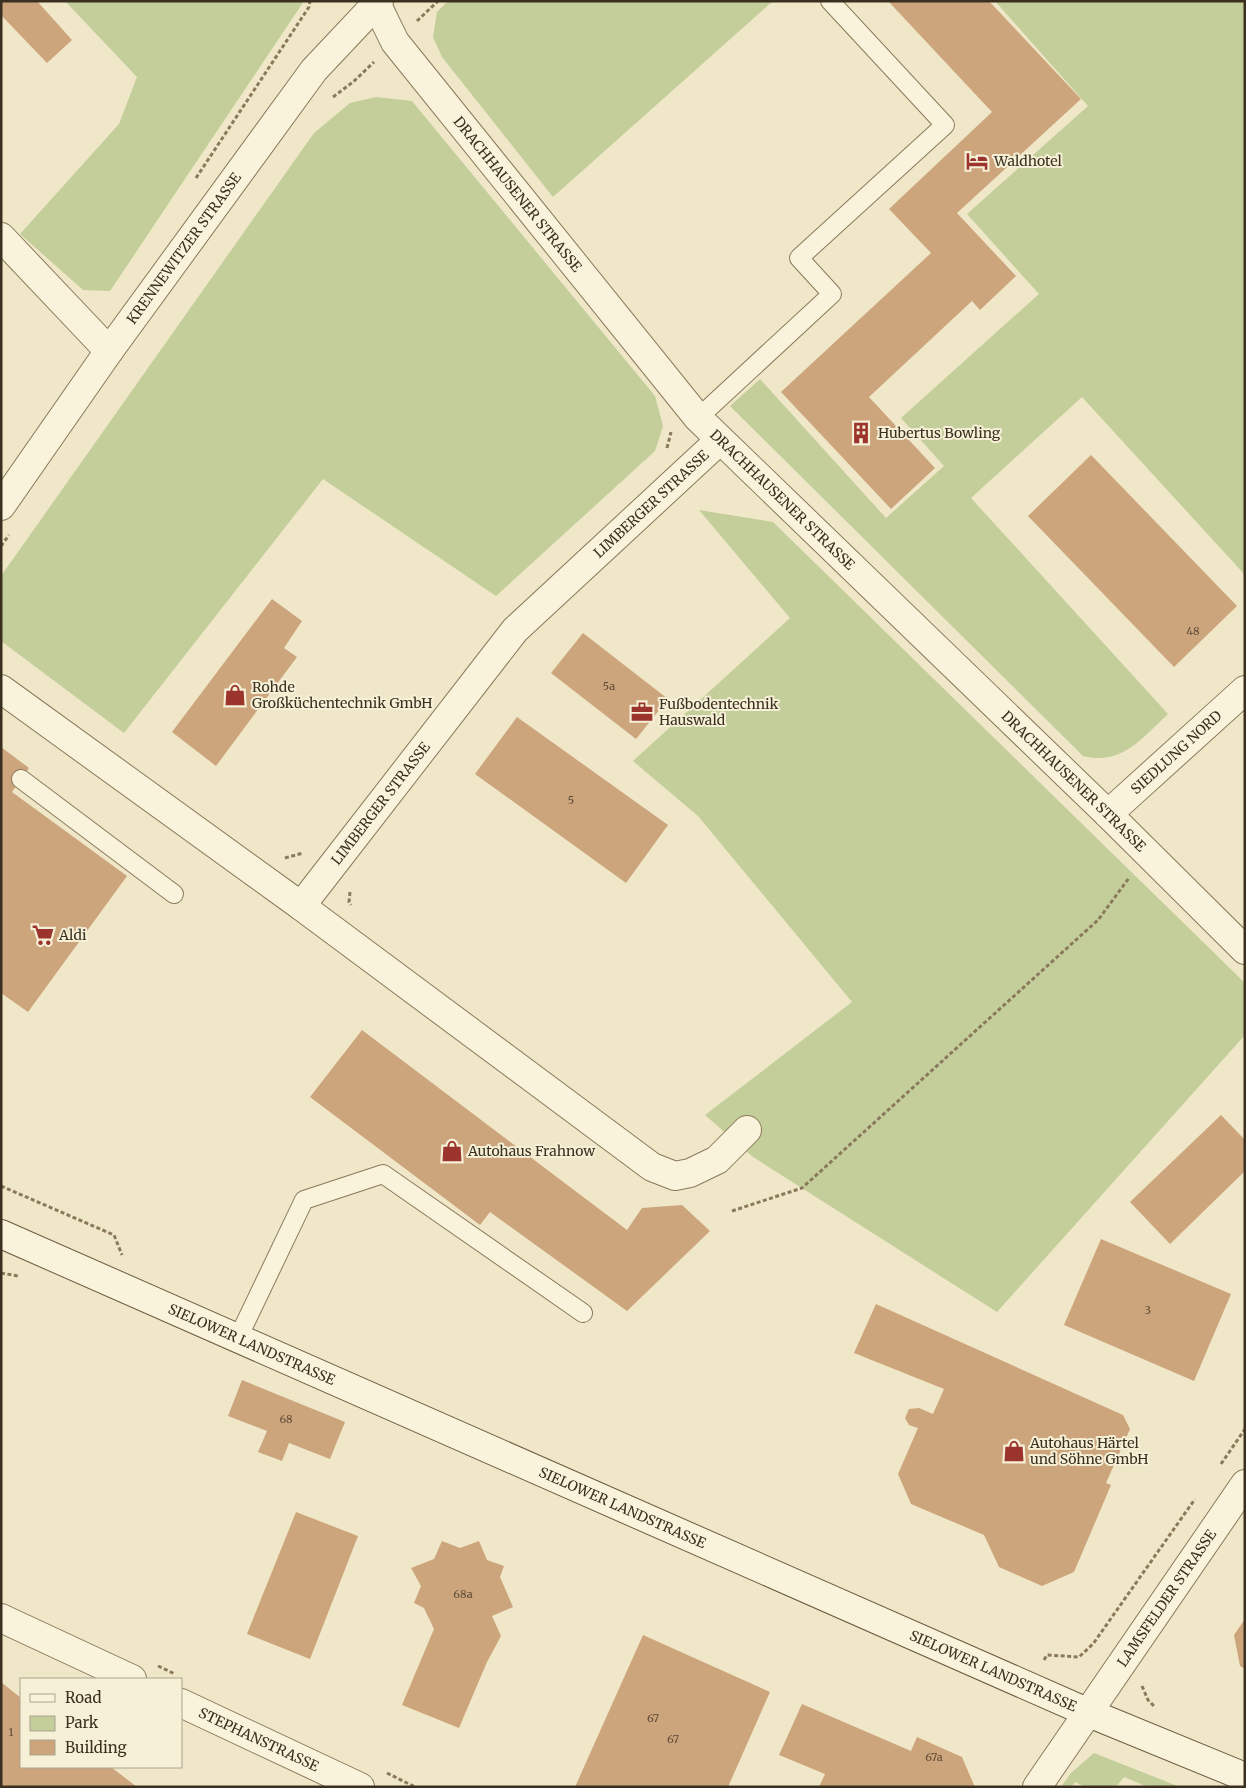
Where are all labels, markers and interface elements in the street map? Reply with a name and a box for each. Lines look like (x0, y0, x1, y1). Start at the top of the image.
street label: DRACHHAUSENER STRASSE (450, 113, 586, 276)
hotel icon: Waldhotel (964, 148, 990, 174)
place label: Waldhotel (993, 152, 1063, 170)
street label: KRENNEWITZER STRASSE (123, 169, 245, 328)
building icon: Hubertus Bowling (848, 420, 874, 446)
place label: Hubertus Bowling (878, 424, 1001, 442)
street label: DRACHHAUSENER STRASSE (706, 426, 859, 574)
street label: LIMBERGER STRASSE (590, 446, 712, 562)
house number: 48 (1186, 624, 1200, 638)
place label: Rohde Großküchentechnik GmbH (252, 678, 433, 712)
house number: 5a (603, 679, 615, 693)
shop icon: Rohde Großküchentechnik GmbH (222, 682, 248, 708)
place label: Fußbodentechnik Hauswald (659, 695, 779, 729)
office icon: Fußbodentechnik Hauswald (629, 699, 655, 725)
street label: SIEDLUNG NORD (1127, 706, 1226, 798)
street label: DRACHHAUSENER STRASSE (998, 707, 1150, 855)
street label: LIMBERGER STRASSE (327, 738, 434, 868)
house number: 5 (568, 793, 574, 807)
supermarket icon: Aldi (30, 922, 56, 948)
place label: Aldi (58, 926, 87, 944)
shop icon: Autohaus Frahnow (439, 1138, 465, 1164)
place label: Autohaus Frahnow (467, 1142, 595, 1160)
street label: SIELOWER LANDSTRASSE (165, 1300, 338, 1389)
house number: 3 (1145, 1303, 1151, 1317)
house number: 68 (279, 1412, 293, 1426)
place label: Autohaus Härtel und Söhne GmbH (1029, 1434, 1148, 1468)
shop icon: Autohaus Härtel und Söhne GmbH (1001, 1438, 1027, 1464)
street label: SIELOWER LANDSTRASSE (536, 1463, 709, 1552)
street label: LAMSFELDER STRASSE (1113, 1526, 1220, 1670)
house number: 68a (453, 1587, 473, 1601)
street label: SIELOWER LANDSTRASSE (907, 1626, 1080, 1715)
legend (20, 1678, 182, 1768)
text: Road (65, 1688, 101, 1707)
street label: STEPHANSTRASSE (196, 1704, 322, 1775)
house number: 67 (647, 1711, 659, 1725)
text: Park (65, 1713, 99, 1732)
house number: 1 (9, 1725, 14, 1739)
house number: 67 (667, 1732, 679, 1746)
text: Building (65, 1738, 127, 1757)
house number: 67a (925, 1750, 943, 1764)

